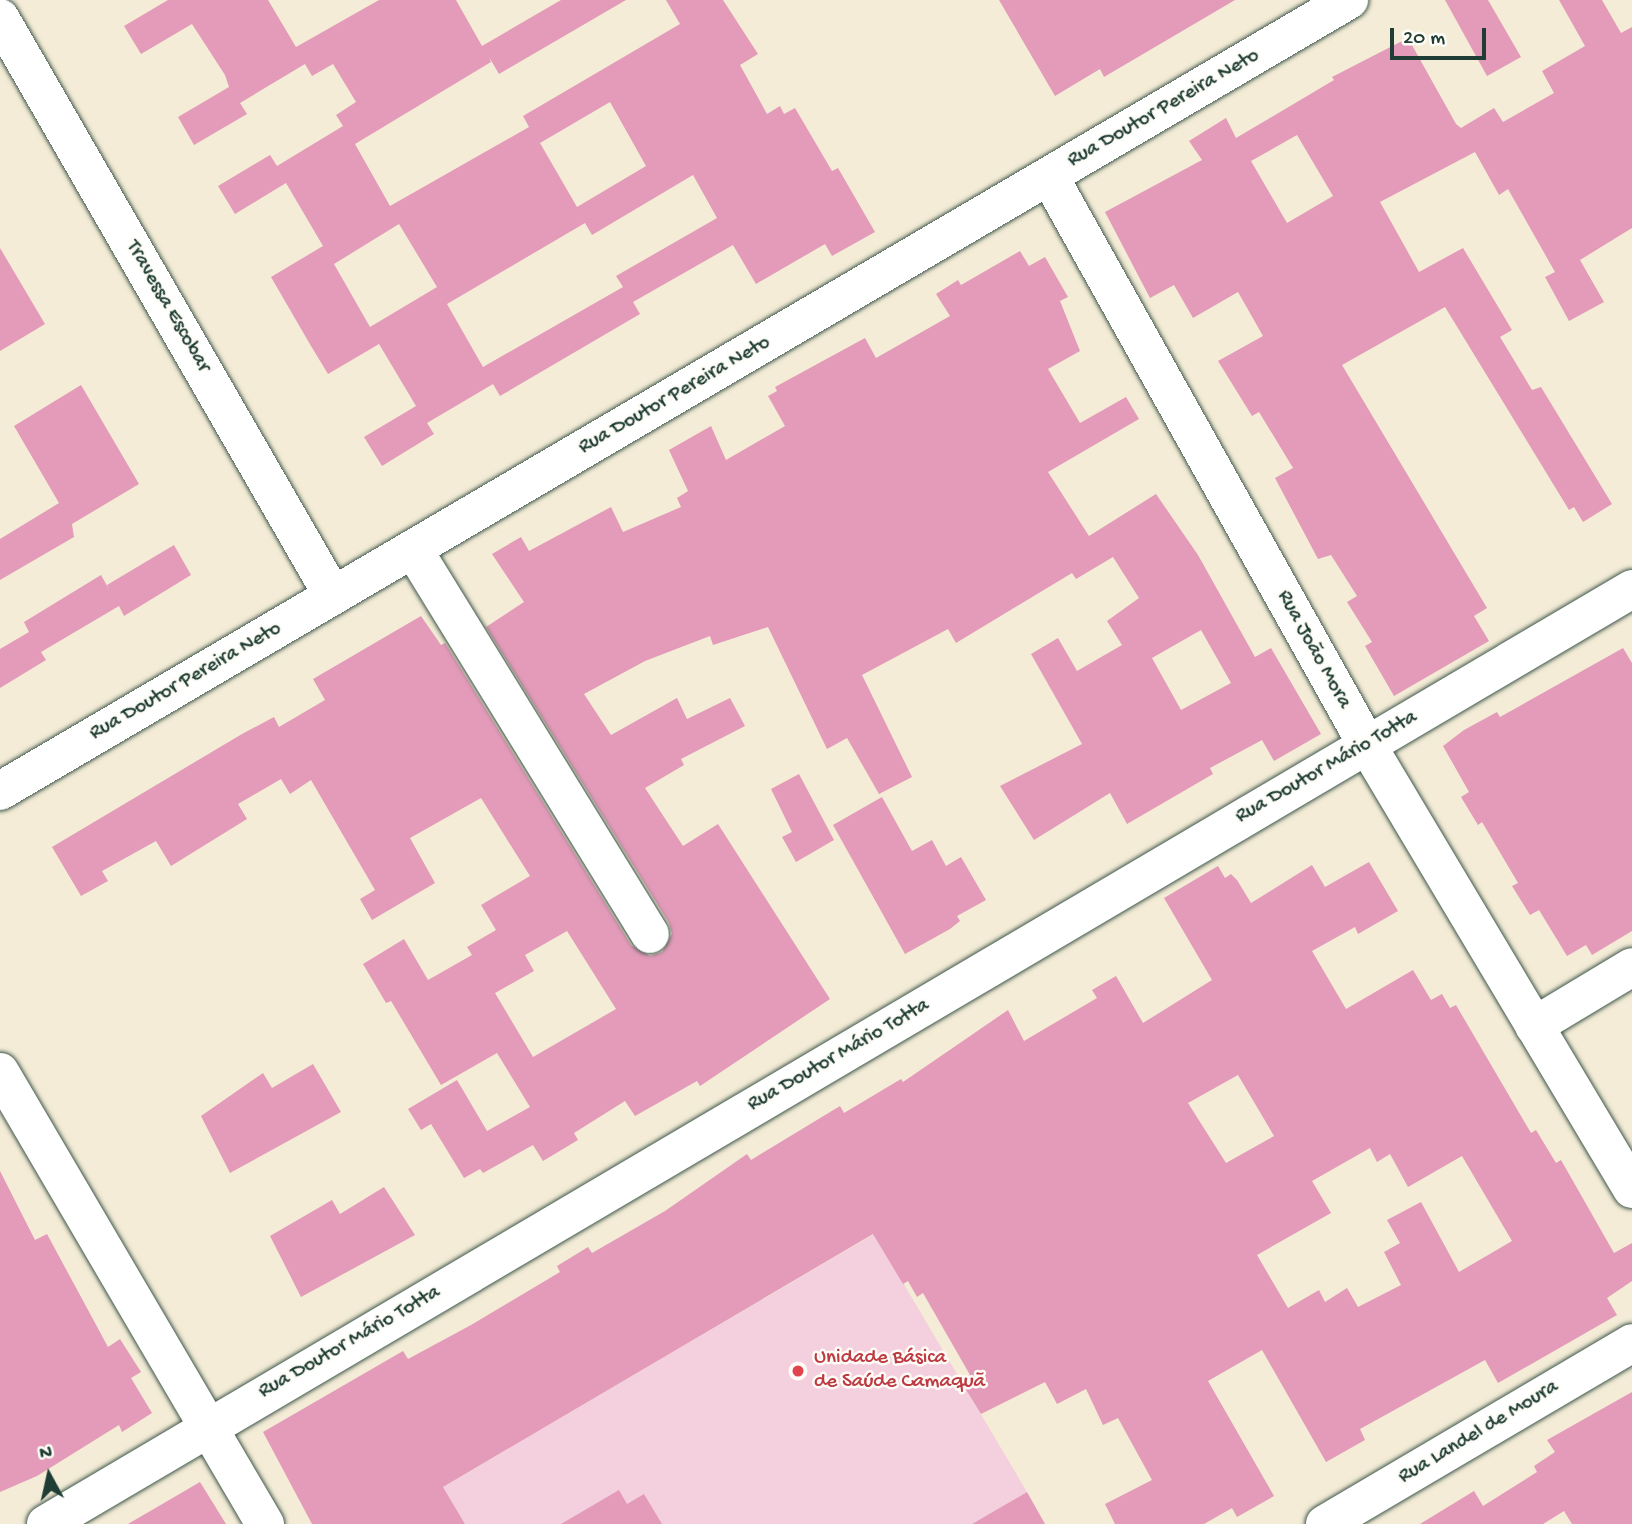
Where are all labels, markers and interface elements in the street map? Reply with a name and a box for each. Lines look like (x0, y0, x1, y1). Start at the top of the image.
scale bar (1394, 14, 1490, 58)
text: 20 m (1403, 27, 1445, 52)
street label: Rua Doutor Pereira Neto (1064, 44, 1264, 174)
street label: Travessa Escobar (119, 236, 215, 378)
street label: Rua Doutor Pereira Neto (575, 331, 775, 461)
street label: Rua João Mora (1270, 586, 1356, 714)
street label: Rua Doutor Pereira Neto (86, 617, 286, 747)
street label: Rua Doutor Mário Totta (1232, 706, 1422, 830)
street label: Rua Doutor Mário Totta (744, 994, 934, 1118)
street label: Rua Doutor Mário Totta (255, 1281, 445, 1405)
place label: Unidade Básica de Saúde Camaquã (814, 1346, 985, 1396)
marker: Unidade Básica de Saúde Camaquã (788, 1361, 808, 1381)
street label: Rua Landel de Moura (1394, 1375, 1564, 1491)
north arrow (14, 1440, 84, 1510)
text: N (38, 1441, 54, 1466)

